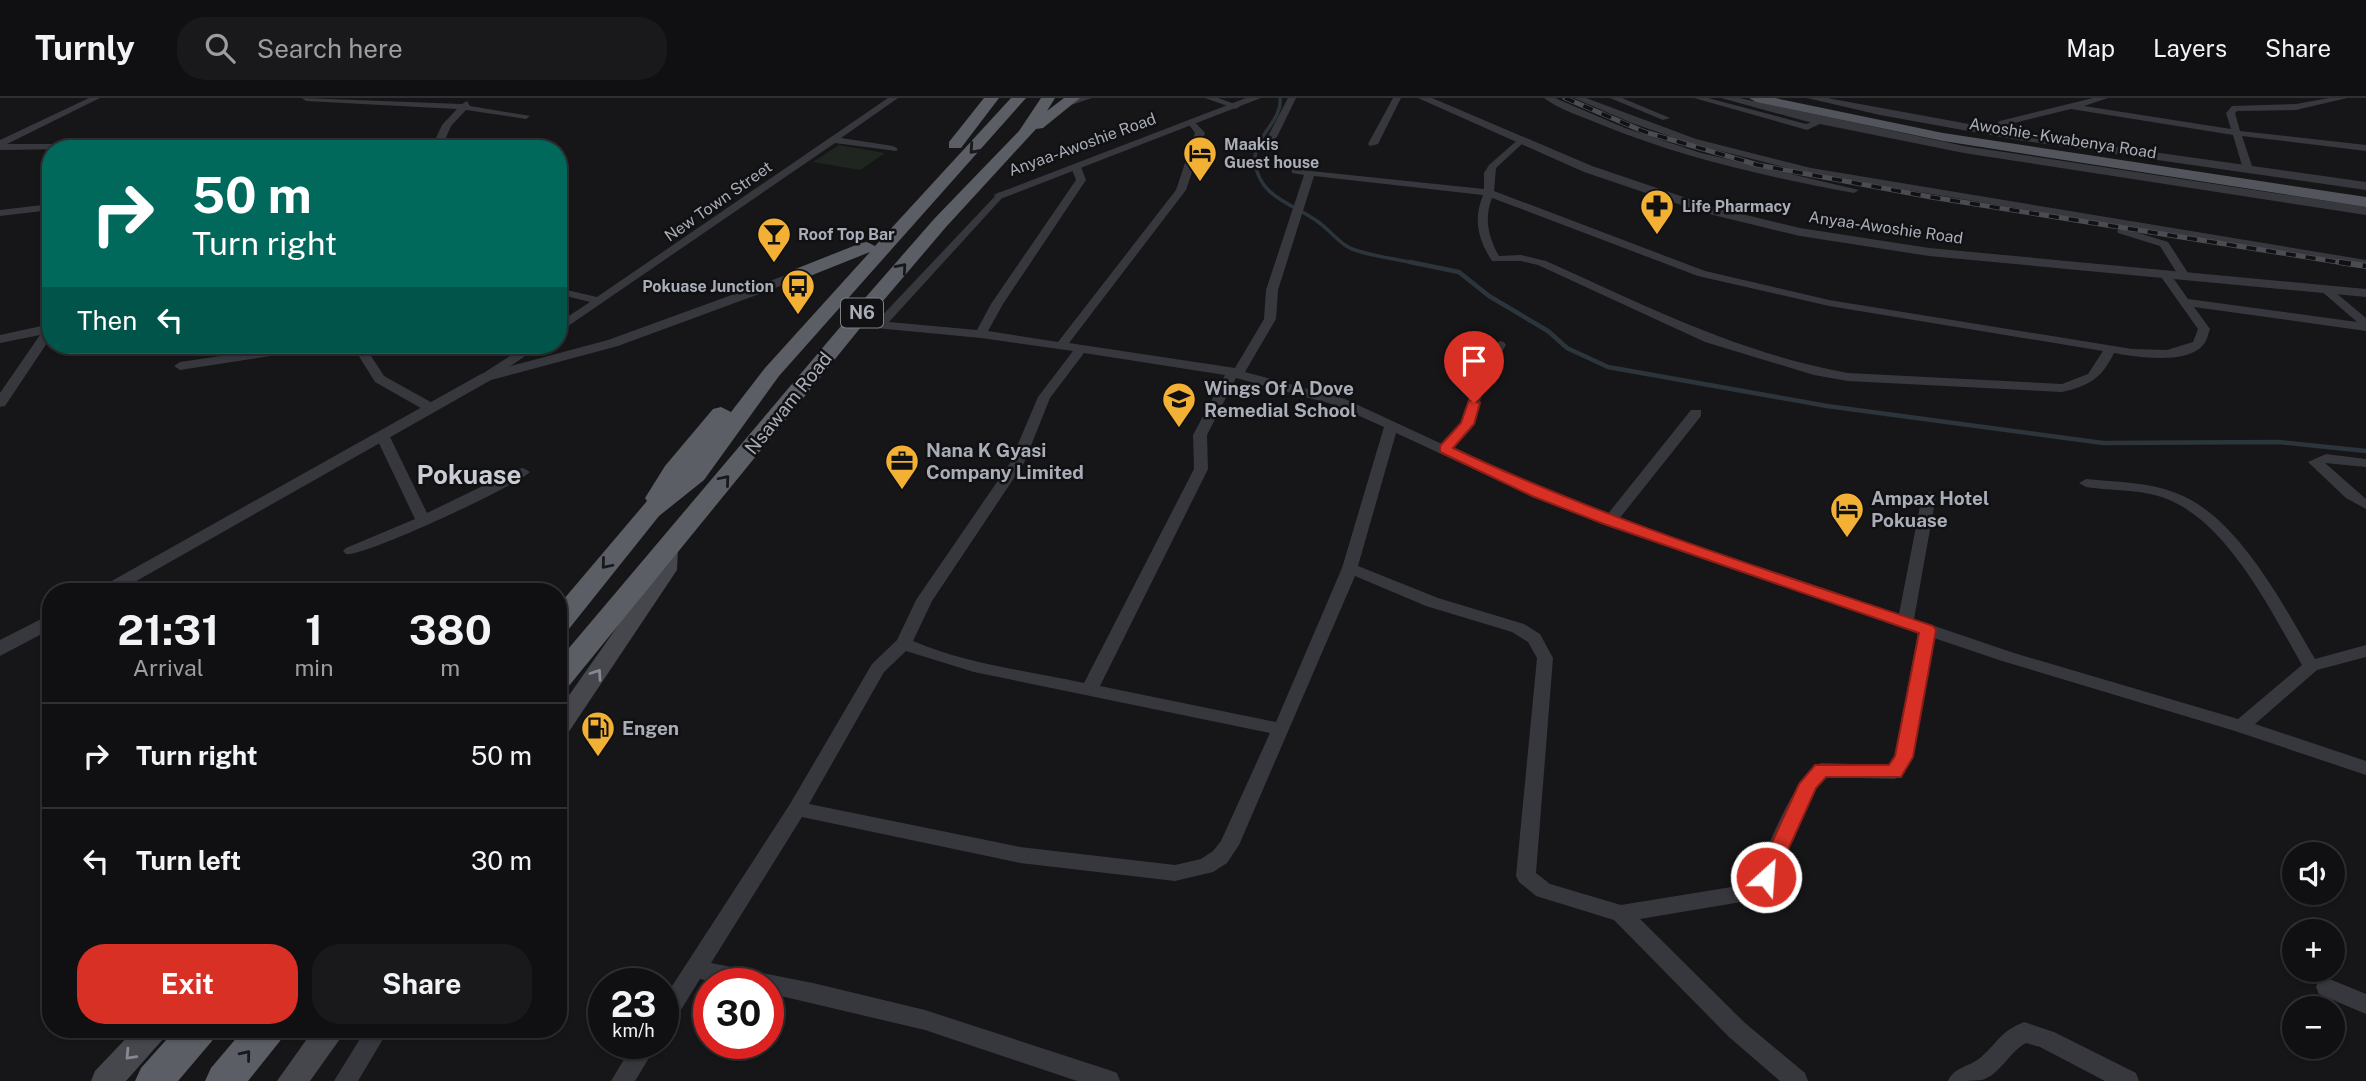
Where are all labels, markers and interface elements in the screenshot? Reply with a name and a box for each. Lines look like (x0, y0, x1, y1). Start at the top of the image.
search box (177, 17, 667, 80)
text: Turnly (35, 29, 135, 67)
icon: search (201, 29, 239, 67)
text: Search here (257, 33, 403, 64)
text: Map (2066, 34, 2115, 62)
text: Layers (2153, 34, 2227, 62)
text: Share (2265, 34, 2331, 62)
street label: Anyaa-Awoshie Road (1006, 109, 1159, 180)
street label: Awoshie - Kwabenya Road (1968, 114, 2158, 163)
hotel icon: Maakis Guest house (1181, 134, 1219, 183)
place label: Maakis Guest house (1224, 135, 1319, 172)
one-way arrow (969, 141, 982, 154)
street label: New Town Street (661, 157, 776, 246)
text: 50 m (192, 166, 312, 224)
icon: right (77, 168, 168, 259)
pharmacy icon: Life Pharmacy (1638, 187, 1676, 236)
place label: Life Pharmacy (1682, 197, 1791, 216)
street label: Anyaa-Awoshie Road (1807, 207, 1964, 248)
bar icon: Roof Top Bar (755, 215, 793, 264)
text: Turn right (192, 225, 337, 262)
place label: Roof Top Bar (798, 225, 895, 244)
one-way arrow (894, 263, 906, 276)
bus stop icon: Pokuase Junction (779, 267, 817, 316)
place label: Pokuase Junction (642, 277, 774, 296)
road number: N6 (841, 298, 883, 328)
icon: left (151, 301, 189, 339)
text: Then (77, 305, 137, 336)
pin (1444, 331, 1504, 403)
icon: arrive (1455, 342, 1493, 380)
street label: Nsawam Road (740, 347, 836, 459)
place label: Wings Of A Dove Remedial School (1204, 377, 1357, 421)
school or university icon: Wings Of A Dove Remedial School (1160, 380, 1198, 429)
place label: Nana K Gyasi Company Limited (926, 439, 1084, 483)
office icon: Nana K Gyasi Company Limited (883, 442, 921, 491)
district label: Pokuase (416, 459, 522, 490)
one-way arrow (717, 475, 729, 488)
place label: Ampax Hotel Pokuase (1871, 487, 1989, 531)
hotel icon: Ampax Hotel Pokuase (1828, 490, 1866, 539)
one-way arrow (602, 556, 614, 569)
text: 21:31 (117, 605, 219, 654)
text: 1 (305, 605, 323, 654)
text: 380 (409, 605, 492, 654)
text: Arrival (133, 654, 204, 681)
text: min (294, 654, 333, 681)
text: m (440, 654, 460, 681)
one-way arrow (589, 669, 601, 682)
fuel station icon: Engen (579, 709, 617, 758)
place label: Engen (622, 717, 679, 739)
icon: right (77, 737, 115, 775)
text: Turn right (136, 740, 258, 771)
text: 50 m (471, 740, 532, 771)
position arrow (1729, 840, 1803, 914)
icon: left (77, 842, 115, 880)
map controls (2282, 842, 2345, 1059)
button: sound (2282, 842, 2345, 905)
text: Turn left (136, 845, 241, 876)
text: 30 m (471, 845, 532, 876)
button: + (2282, 919, 2345, 982)
button: Exit (77, 944, 298, 1024)
button: Share (312, 944, 532, 1024)
speed limit sign: 30 (693, 968, 784, 1059)
text: 23 (611, 984, 656, 1025)
button: − (2282, 996, 2345, 1059)
text: km/h (612, 1020, 655, 1041)
one-way arrow (126, 1047, 139, 1060)
one-way arrow (237, 1050, 250, 1063)

